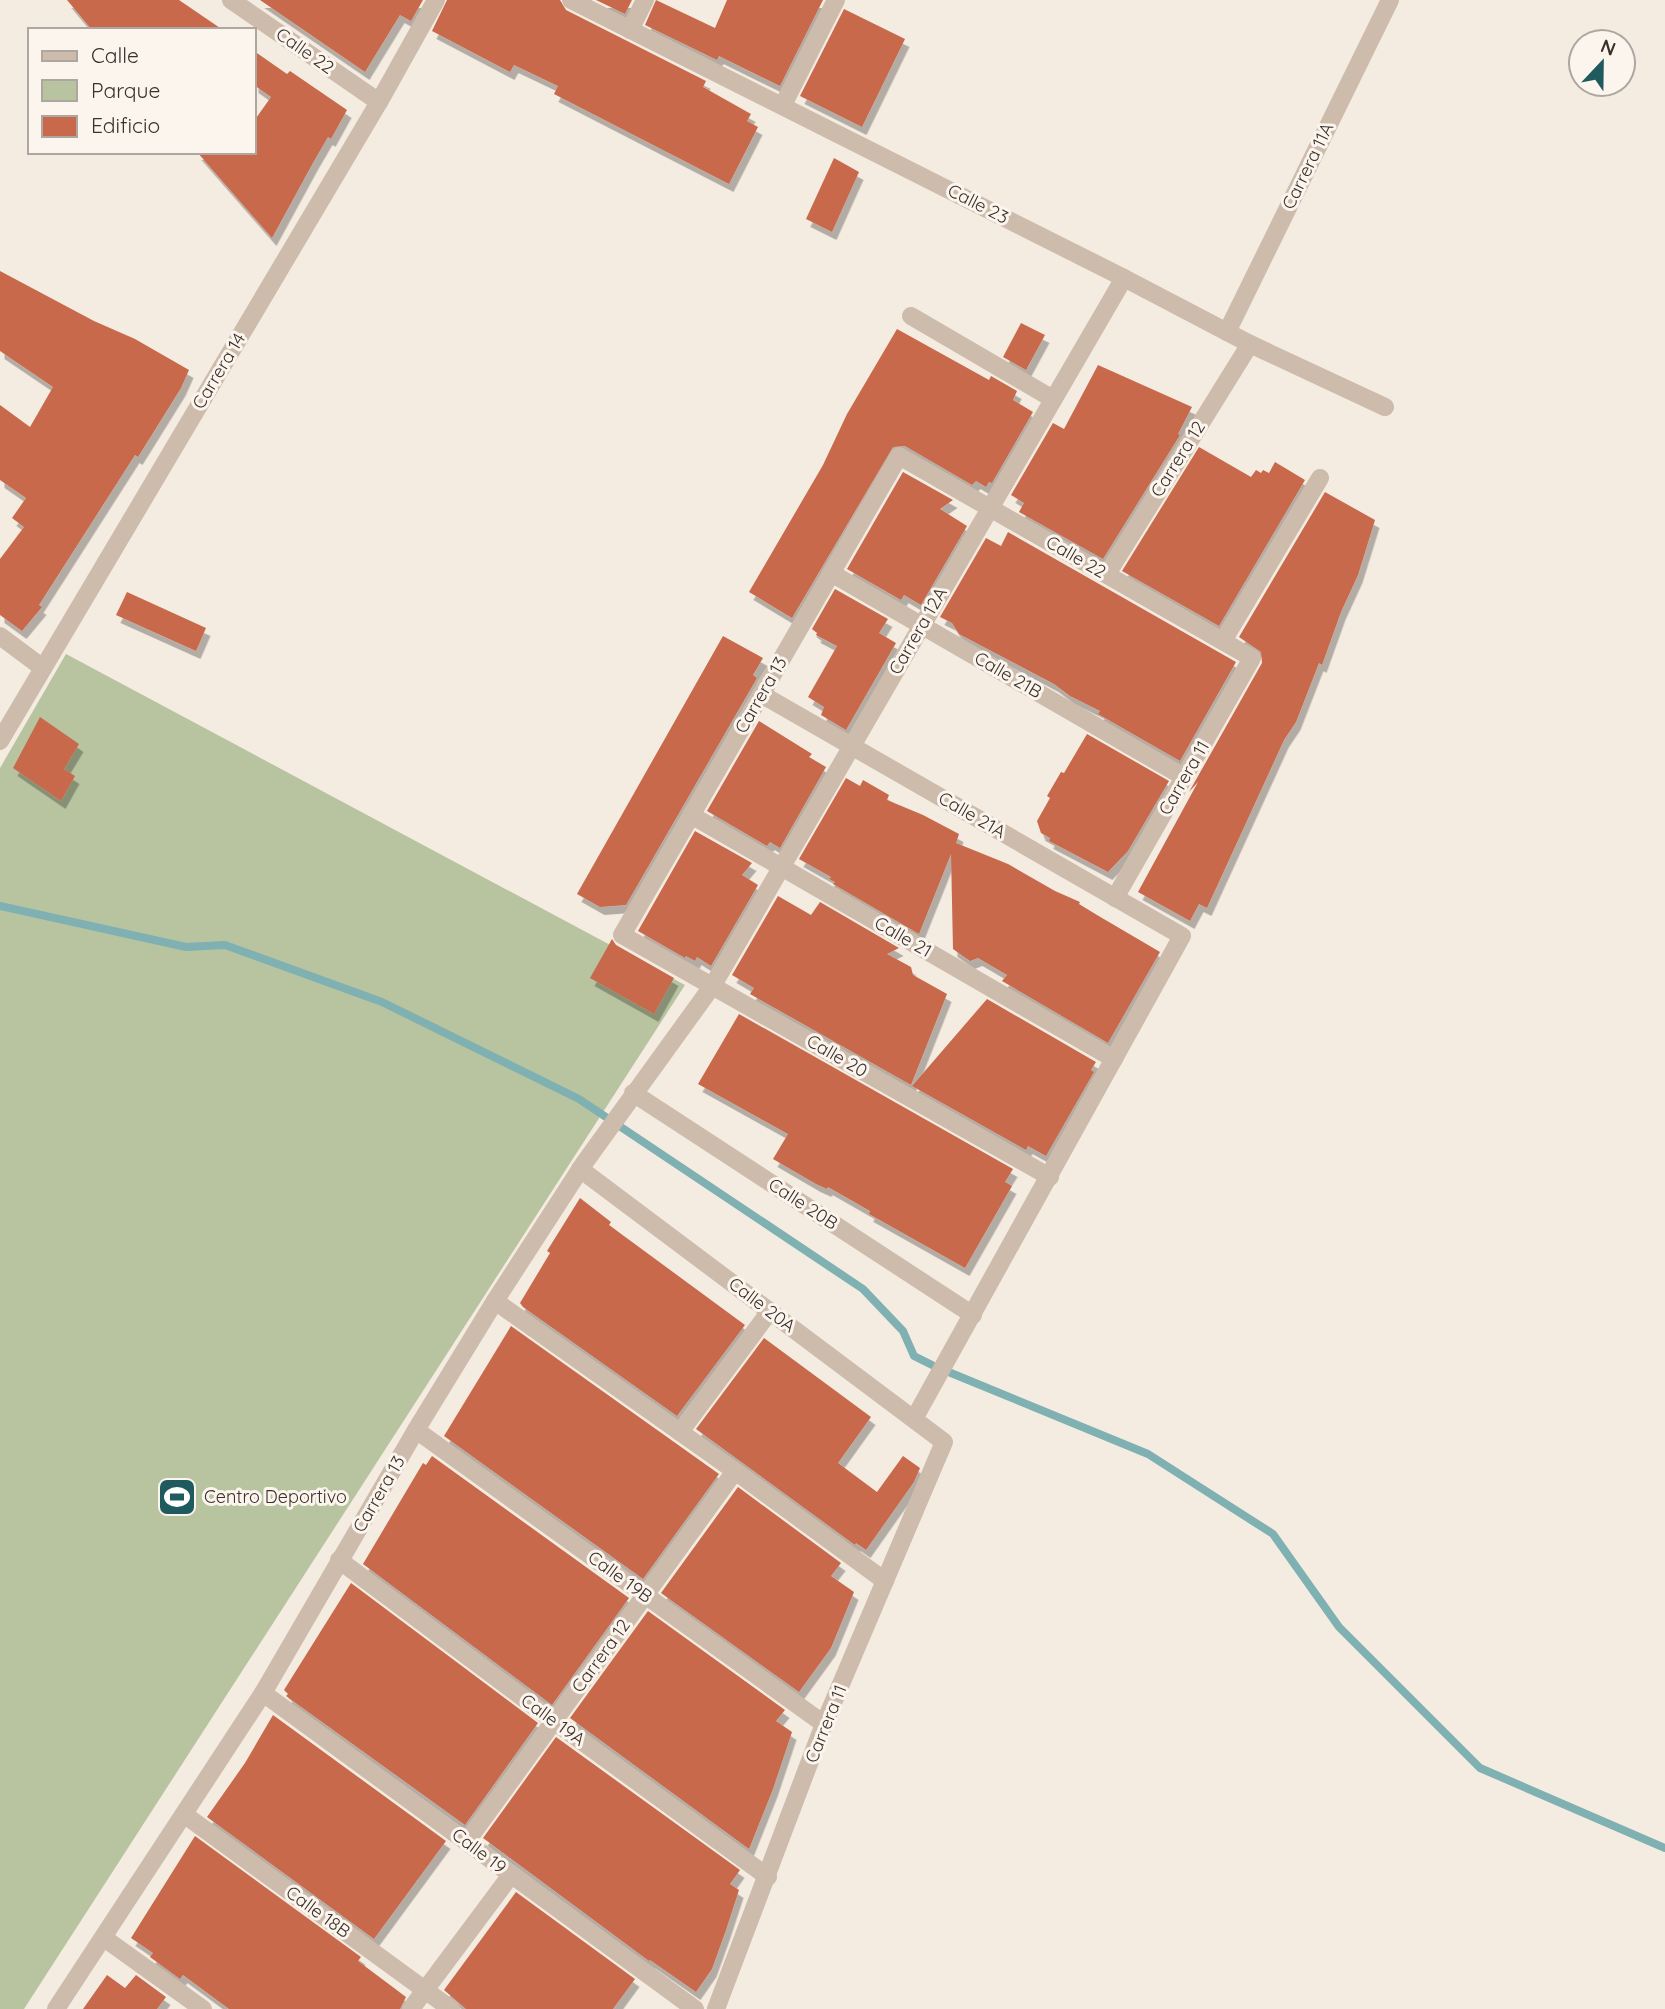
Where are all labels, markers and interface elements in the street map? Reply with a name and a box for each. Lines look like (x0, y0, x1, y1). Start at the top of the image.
street label: Calle 22 (272, 22, 339, 79)
legend (28, 28, 256, 154)
north arrow (1567, 28, 1637, 98)
text: N (1597, 33, 1619, 61)
text: Calle (91, 42, 139, 68)
text: Parque (91, 77, 160, 103)
text: Edificio (91, 112, 160, 138)
street label: Carrera 11A (1277, 118, 1339, 213)
street label: Calle 23 (944, 178, 1013, 229)
street label: Carrera 14 (187, 329, 250, 413)
street label: Carrera 12 (1145, 416, 1210, 501)
street label: Calle 22 (1042, 530, 1111, 583)
street label: Carrera 12A (883, 583, 952, 679)
street label: Calle 21B (970, 646, 1046, 703)
street label: Carrera 13 (729, 652, 792, 737)
street label: Carrera 11 (1153, 736, 1214, 819)
street label: Calle 21A (934, 786, 1010, 843)
street label: Calle 21 (870, 911, 936, 962)
street label: Calle 20 (803, 1029, 872, 1082)
street label: Calle 20B (764, 1173, 842, 1235)
street label: Calle 20A (724, 1272, 801, 1337)
street label: Carrera 13 (347, 1451, 410, 1536)
sports icon: Centro Deportivo (156, 1476, 198, 1518)
place label: Centro Deportivo (204, 1485, 347, 1508)
street label: Calle 19B (583, 1545, 657, 1608)
street label: Carrera 12 (566, 1614, 635, 1697)
street label: Carrera 11 (799, 1681, 852, 1766)
street label: Calle 19A (517, 1688, 590, 1751)
street label: Calle 19 (447, 1823, 511, 1879)
street label: Calle 18B (282, 1881, 355, 1943)

